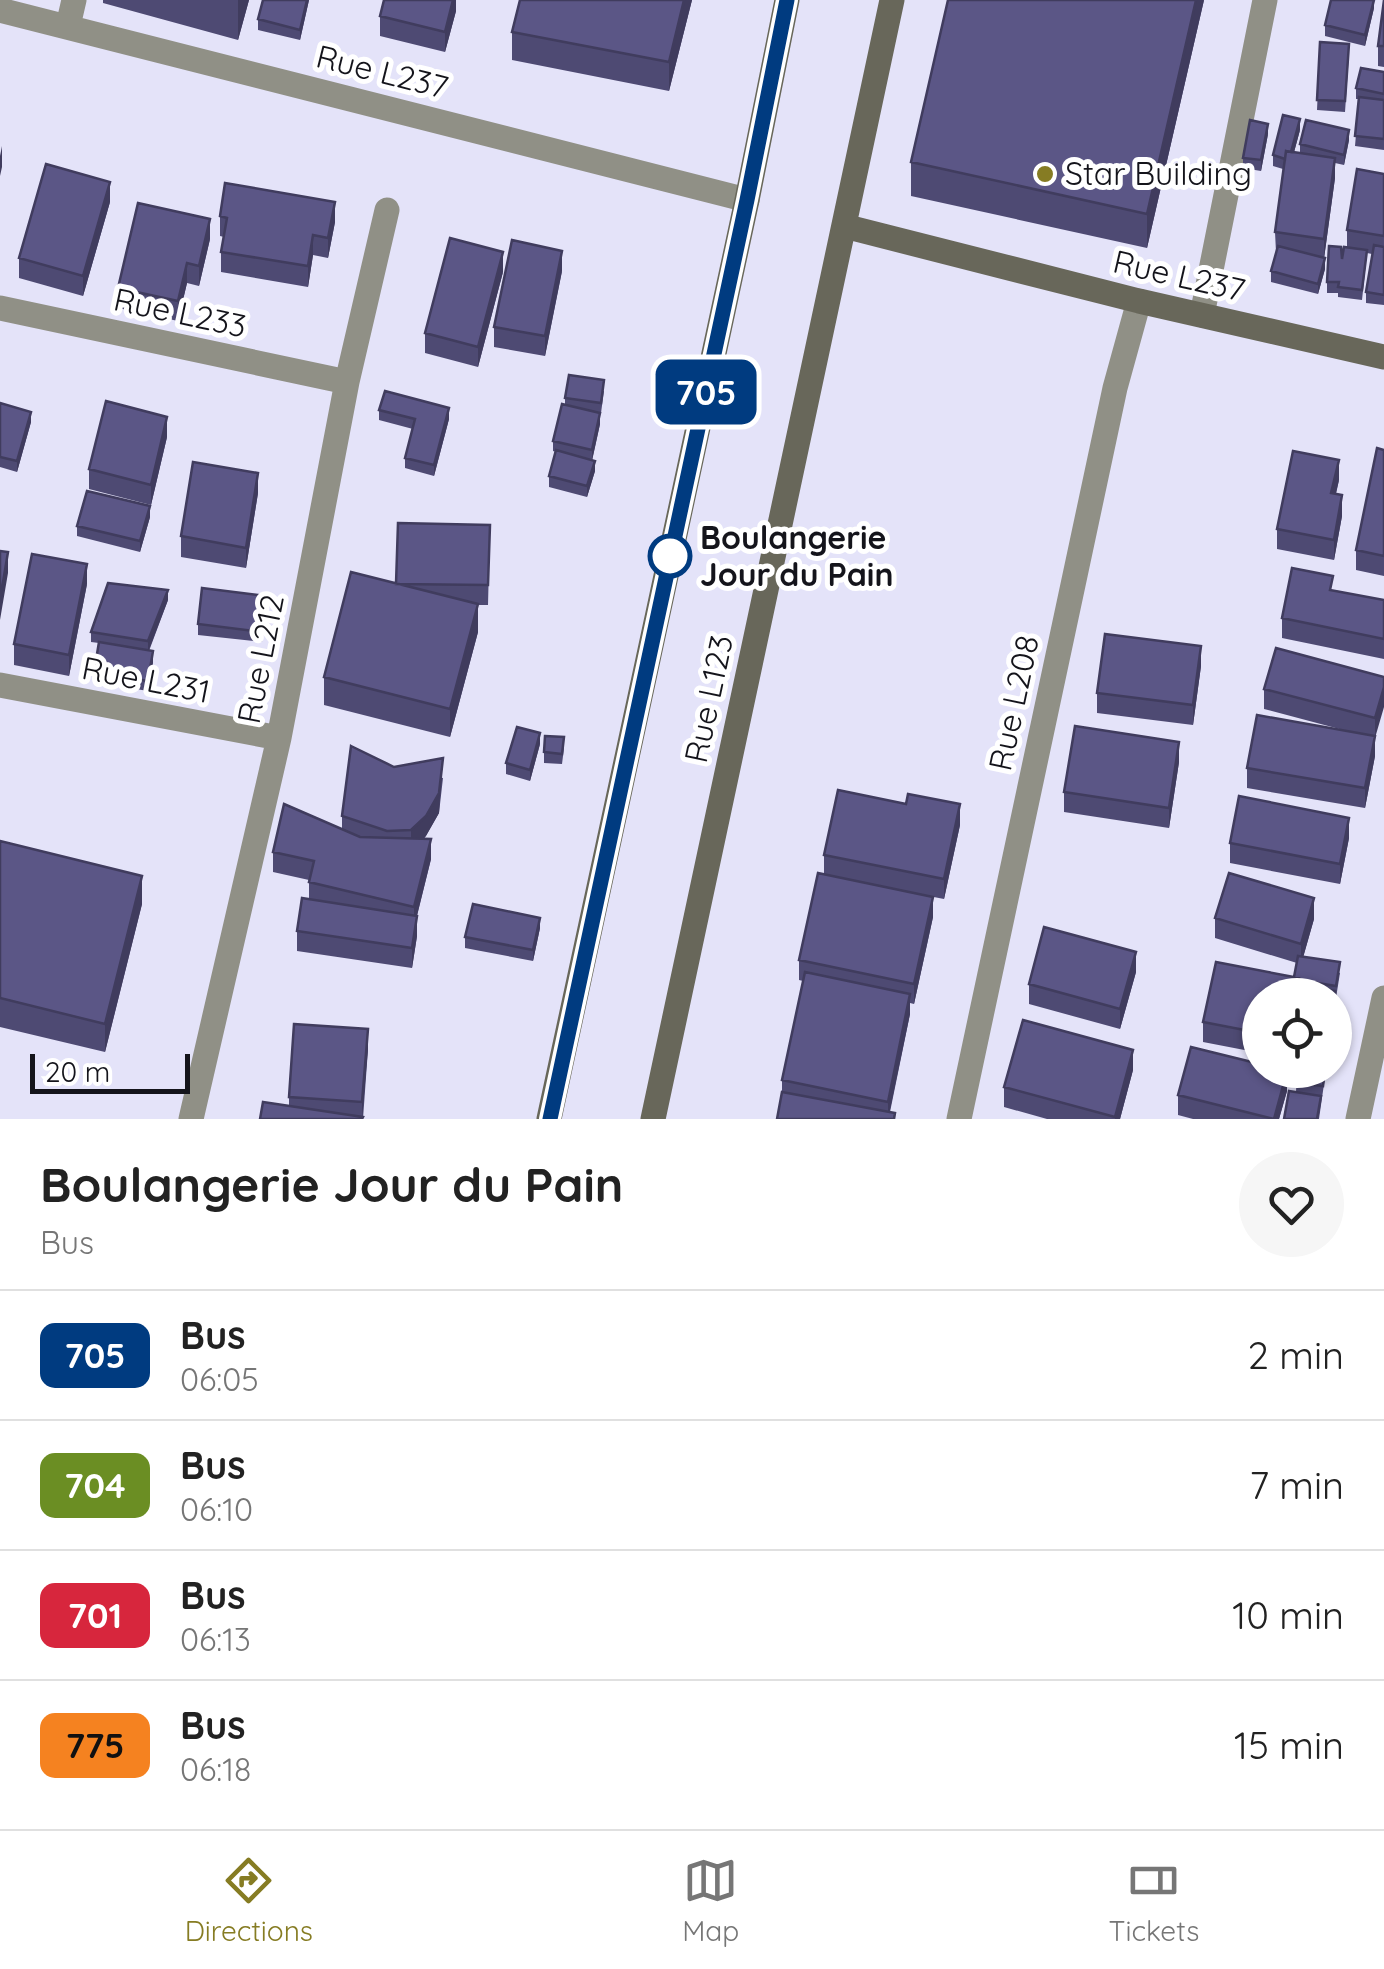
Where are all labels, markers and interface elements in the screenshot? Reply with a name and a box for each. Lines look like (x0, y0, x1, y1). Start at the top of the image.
street label: Rue L237 (312, 35, 452, 107)
place label: Star Building (1065, 153, 1252, 193)
marker: Star Building (1034, 163, 1056, 185)
street label: Rue L237 (1109, 240, 1249, 310)
street label: Rue L233 (110, 278, 250, 346)
line badge: 705 (648, 360, 764, 424)
text: 705 (676, 370, 736, 414)
place label: Boulangerie Jour du Pain (700, 517, 893, 594)
marker: Boulangerie Jour du Pain (649, 535, 691, 577)
street label: Rue L212 (228, 591, 292, 727)
street label: Rue L123 (675, 631, 741, 766)
street label: Rue L208 (979, 632, 1047, 774)
street label: Rue L231 (79, 647, 214, 711)
map controls (1242, 978, 1352, 1088)
button: locate (1242, 978, 1352, 1088)
scale bar (30, 1049, 190, 1094)
text: 20 m (45, 1054, 110, 1089)
button: heart (1239, 1152, 1344, 1257)
text: Boulangerie Jour du Pain (40, 1154, 623, 1214)
text: Bus (40, 1222, 94, 1262)
text: Bus (180, 1311, 246, 1359)
text: 2 min (1248, 1331, 1344, 1379)
text: 705 (65, 1333, 125, 1377)
text: 06:05 (180, 1359, 259, 1399)
text: Bus (180, 1441, 246, 1489)
text: 7 min (1249, 1461, 1344, 1509)
text: 704 (64, 1463, 126, 1507)
text: 06:10 (180, 1489, 253, 1529)
text: Bus (180, 1571, 246, 1619)
text: 10 min (1232, 1591, 1344, 1639)
text: 701 (68, 1593, 122, 1637)
text: 06:13 (180, 1619, 251, 1659)
text: Bus (180, 1701, 246, 1749)
text: 15 min (1234, 1721, 1344, 1769)
text: 775 (66, 1723, 124, 1767)
text: 06:18 (180, 1749, 251, 1789)
tab: Directions (185, 1853, 313, 1948)
tab: Map (682, 1853, 739, 1948)
tab: Tickets (1109, 1853, 1199, 1948)

